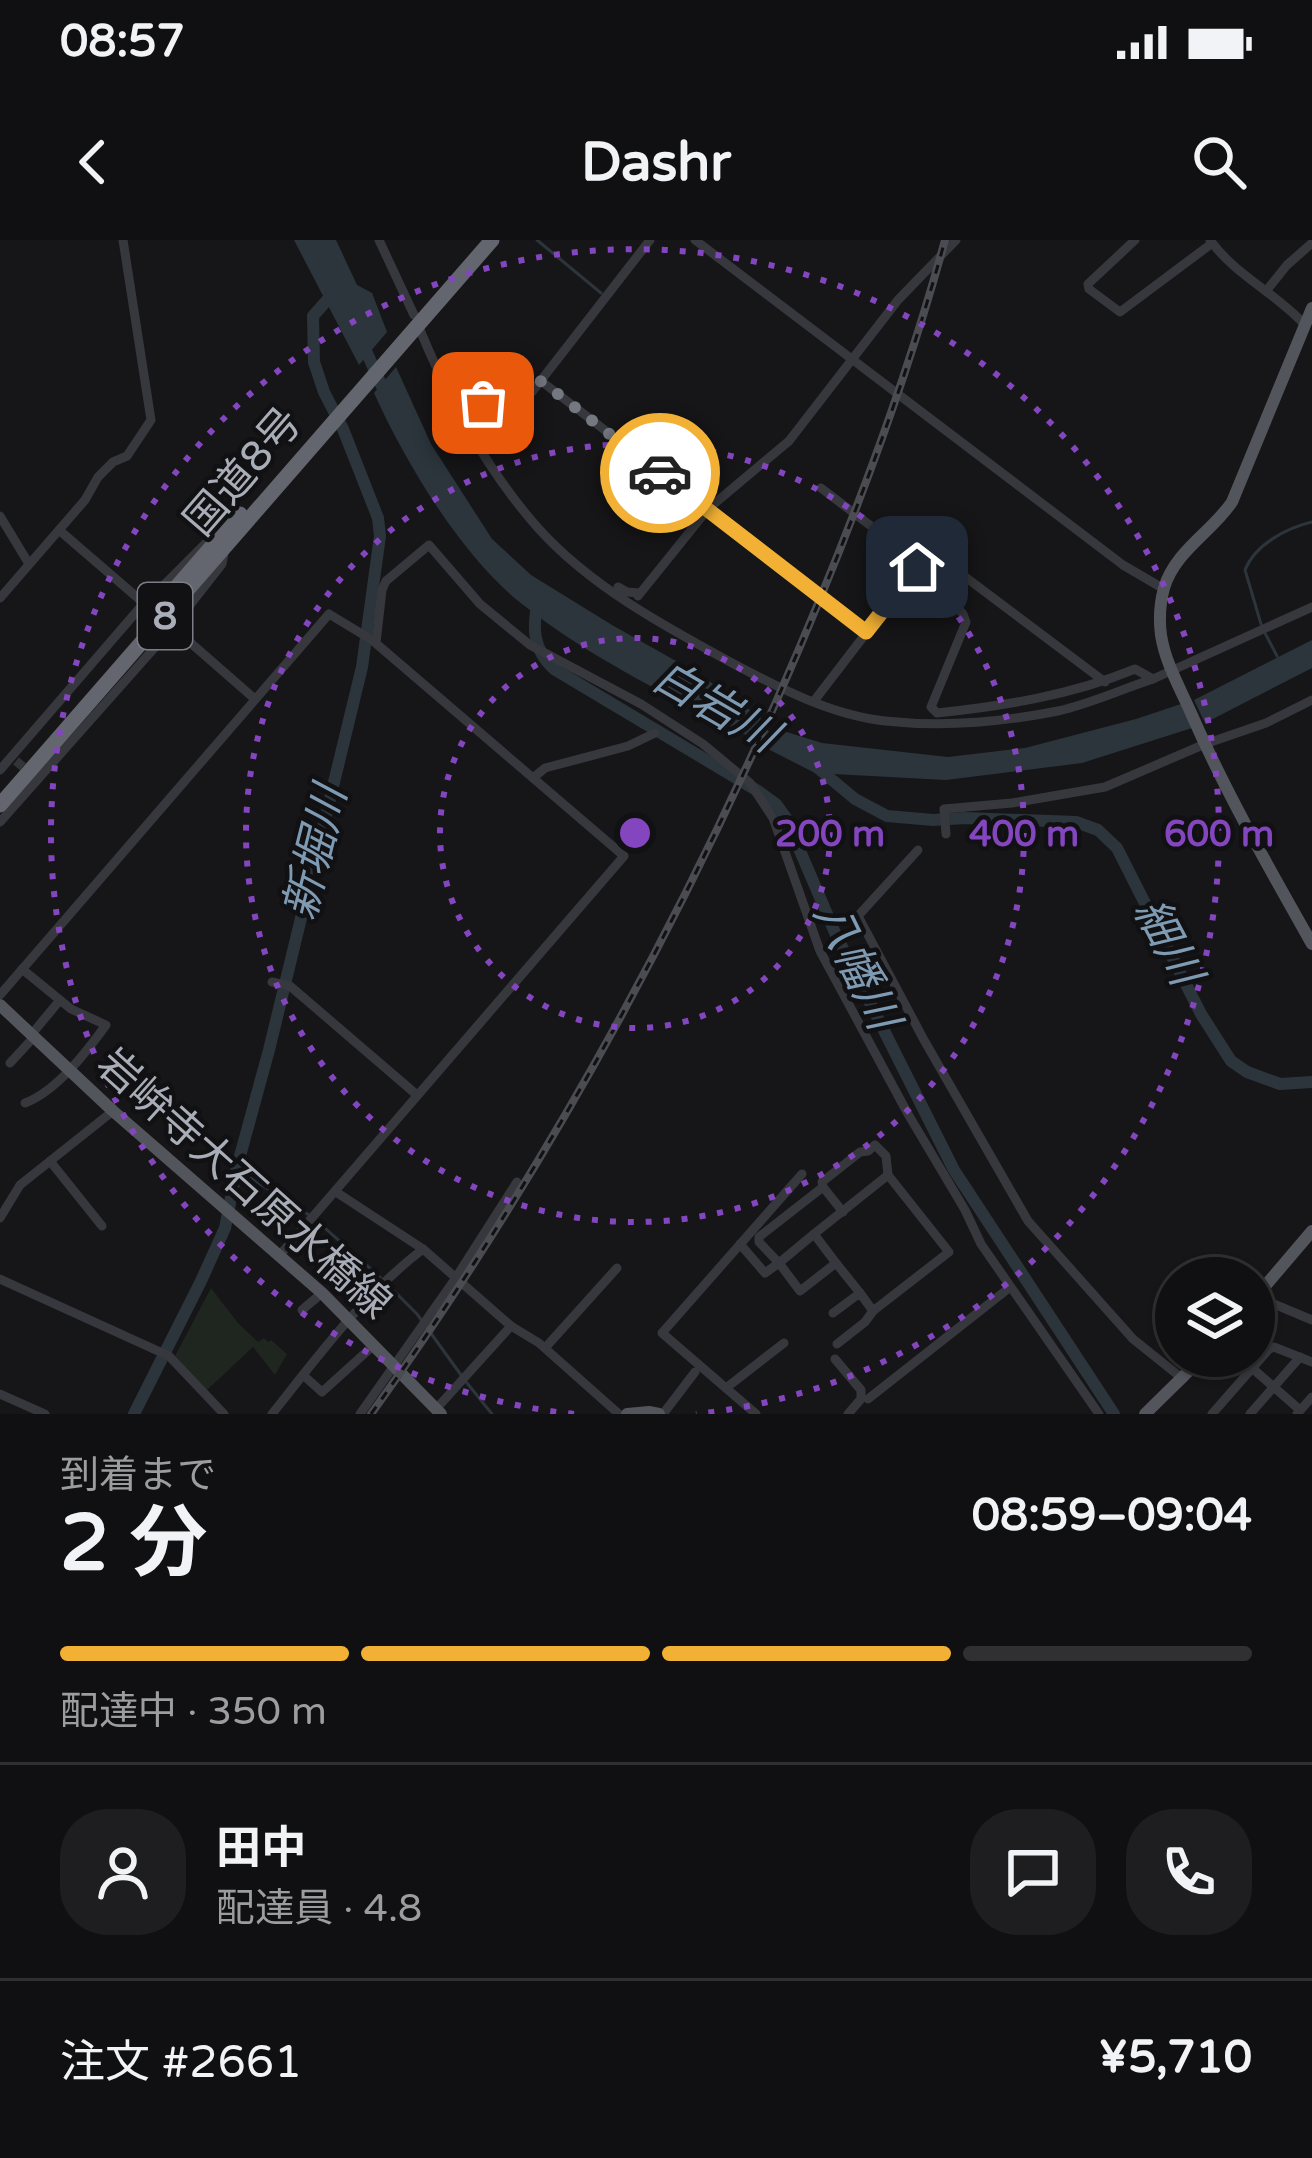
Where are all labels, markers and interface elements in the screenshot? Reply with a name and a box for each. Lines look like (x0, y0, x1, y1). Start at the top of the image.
text: 08:57 (60, 15, 185, 69)
icon: back (60, 129, 126, 195)
icon: search (1186, 129, 1252, 195)
text: Dashr (581, 130, 731, 195)
pin (432, 352, 534, 454)
icon: bag (450, 370, 516, 436)
street label: 国道8号 (174, 398, 312, 546)
courier (600, 413, 720, 533)
icon: car (627, 440, 693, 506)
pin (866, 516, 968, 618)
icon: home (884, 534, 950, 600)
road number: 8 (138, 583, 192, 649)
water label: 白岩川 (643, 650, 790, 766)
water label: 新堀川 (273, 777, 359, 925)
centre of rings (614, 812, 656, 854)
text: 200 m (775, 813, 885, 856)
text: 400 m (969, 813, 1079, 856)
text: 600 m (1164, 813, 1274, 856)
water label: 細川 (1122, 890, 1214, 998)
water label: 八幡川 (802, 893, 912, 1042)
street label: 岩峅寺大石原水橋線 (86, 1039, 402, 1329)
map controls (1155, 1257, 1275, 1377)
button: layers (1155, 1257, 1275, 1377)
text: 到着まで (60, 1452, 216, 1499)
text: 08:59–09:04 (972, 1489, 1252, 1543)
text: 2 分 (60, 1497, 207, 1591)
text: 配達中 · 350 m (60, 1688, 327, 1735)
button: person (60, 1809, 186, 1935)
button: chat (970, 1809, 1096, 1935)
button: phone (1126, 1809, 1252, 1935)
text: 田中 (216, 1822, 306, 1876)
text: 配達員 · 4.8 (216, 1885, 422, 1932)
text: ¥5,710 (1099, 2031, 1252, 2085)
text: 注文 #2661 (60, 2036, 302, 2090)

